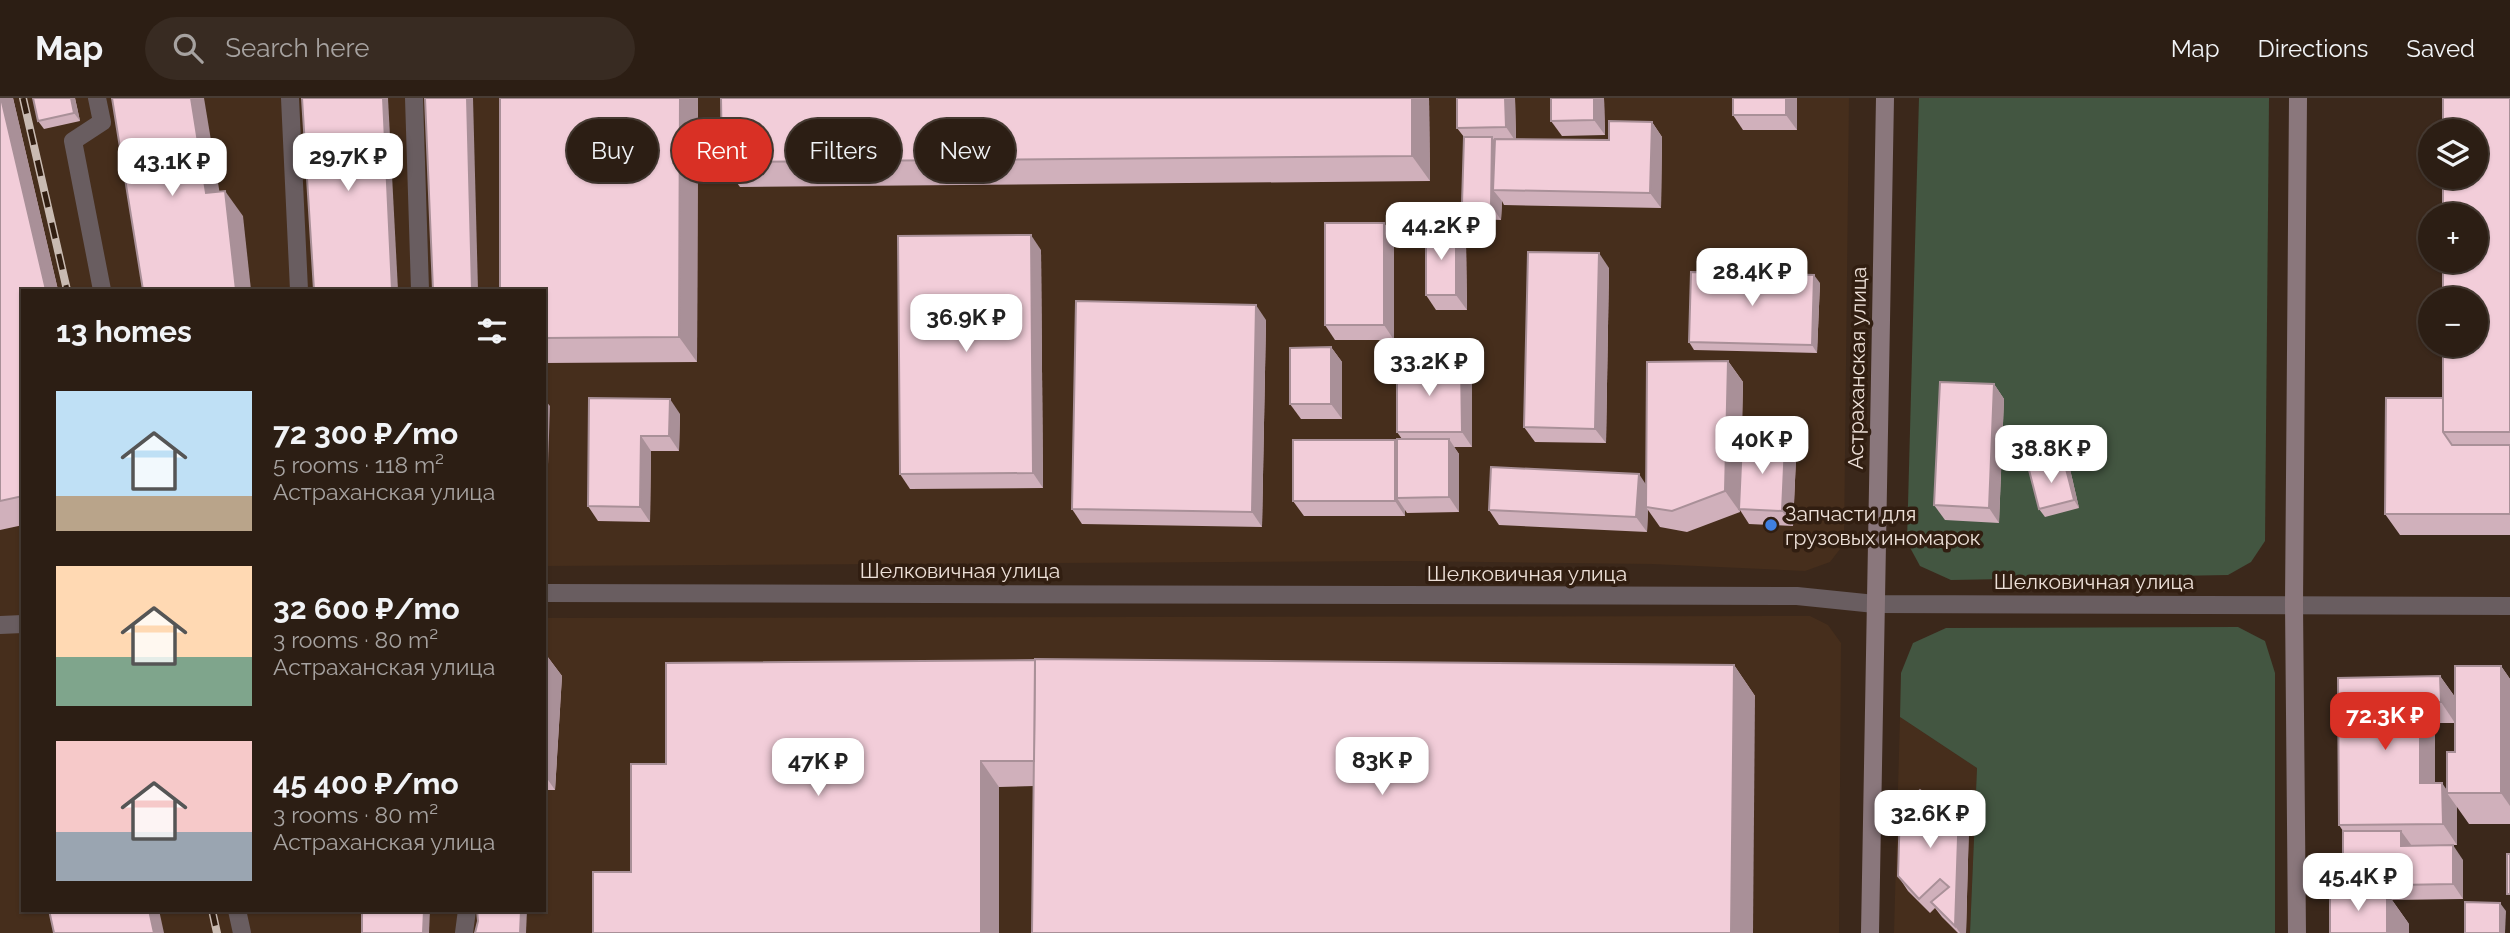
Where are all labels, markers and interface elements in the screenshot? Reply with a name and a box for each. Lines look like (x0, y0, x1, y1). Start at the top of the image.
search box (145, 17, 635, 80)
text: Map (35, 29, 103, 68)
icon: search (169, 29, 207, 67)
text: Search here (225, 33, 370, 63)
text: Map (2171, 34, 2220, 63)
text: Directions (2258, 34, 2368, 63)
text: Saved (2406, 34, 2475, 63)
chip: Buy (567, 119, 658, 182)
chip: Rent (672, 119, 772, 182)
chip: Filters (786, 119, 901, 182)
chip: New (915, 119, 1015, 182)
map controls (2418, 119, 2488, 357)
button: layers (2418, 119, 2488, 189)
pin: 29.7K ₽ (283, 134, 413, 193)
pin: 43.1K ₽ (107, 139, 237, 198)
text: 29.7K ₽ (309, 142, 387, 169)
text: 43.1K ₽ (134, 147, 210, 174)
pin: 44.2K ₽ (1376, 202, 1506, 262)
button: + (2418, 203, 2488, 273)
text: 44.2K ₽ (1402, 211, 1480, 238)
pin: 28.4K ₽ (1687, 248, 1817, 308)
text: 28.4K ₽ (1712, 257, 1792, 284)
street label: Астраханская улица (1843, 266, 1871, 470)
button: − (2418, 287, 2488, 357)
pin: 36.9K ₽ (901, 294, 1031, 354)
text: 36.9K ₽ (926, 303, 1006, 330)
icon: filters (473, 312, 511, 350)
text: 13 homes (56, 314, 192, 349)
pin: 33.2K ₽ (1364, 338, 1494, 398)
text: 33.2K ₽ (1390, 347, 1468, 374)
text: 72 300 ₽/mo (273, 416, 458, 451)
pin: 40K ₽ (1713, 416, 1811, 476)
icon: home (112, 419, 196, 503)
text: 40K ₽ (1731, 425, 1793, 452)
pin: 38.8K ₽ (1986, 426, 2116, 485)
text: 38.8K ₽ (2011, 434, 2091, 461)
text: 5 rooms · 118 m² (273, 451, 444, 478)
text: Астраханская улица (273, 478, 495, 505)
place label: Запчасти для грузовых иномарок (1785, 501, 1981, 550)
marker: Запчасти для грузовых иномарок (1763, 517, 1779, 533)
street label: Шелковичная улица (860, 558, 1060, 583)
street label: Шелковичная улица (1427, 561, 1627, 586)
street label: Шелковичная улица (1994, 569, 2194, 594)
text: 32 600 ₽/mo (273, 591, 460, 626)
icon: home (112, 594, 196, 678)
text: 3 rooms · 80 m² (273, 626, 438, 653)
text: Астраханская улица (273, 653, 495, 680)
pin: 72.3K ₽ (2320, 692, 2450, 752)
text: 72.3K ₽ (2346, 701, 2424, 728)
pin: 47K ₽ (769, 738, 867, 798)
pin: 83K ₽ (1333, 738, 1431, 797)
text: 83K ₽ (1352, 746, 1412, 773)
text: 47K ₽ (788, 747, 848, 774)
text: 45 400 ₽/mo (273, 766, 459, 801)
icon: home (112, 769, 196, 853)
pin: 32.6K ₽ (1865, 790, 1995, 850)
text: 32.6K ₽ (1891, 799, 1969, 826)
text: 3 rooms · 80 m² (273, 801, 438, 828)
text: Астраханская улица (273, 828, 495, 855)
pin: 45.4K ₽ (2293, 854, 2423, 913)
text: 45.4K ₽ (2319, 862, 2397, 889)

